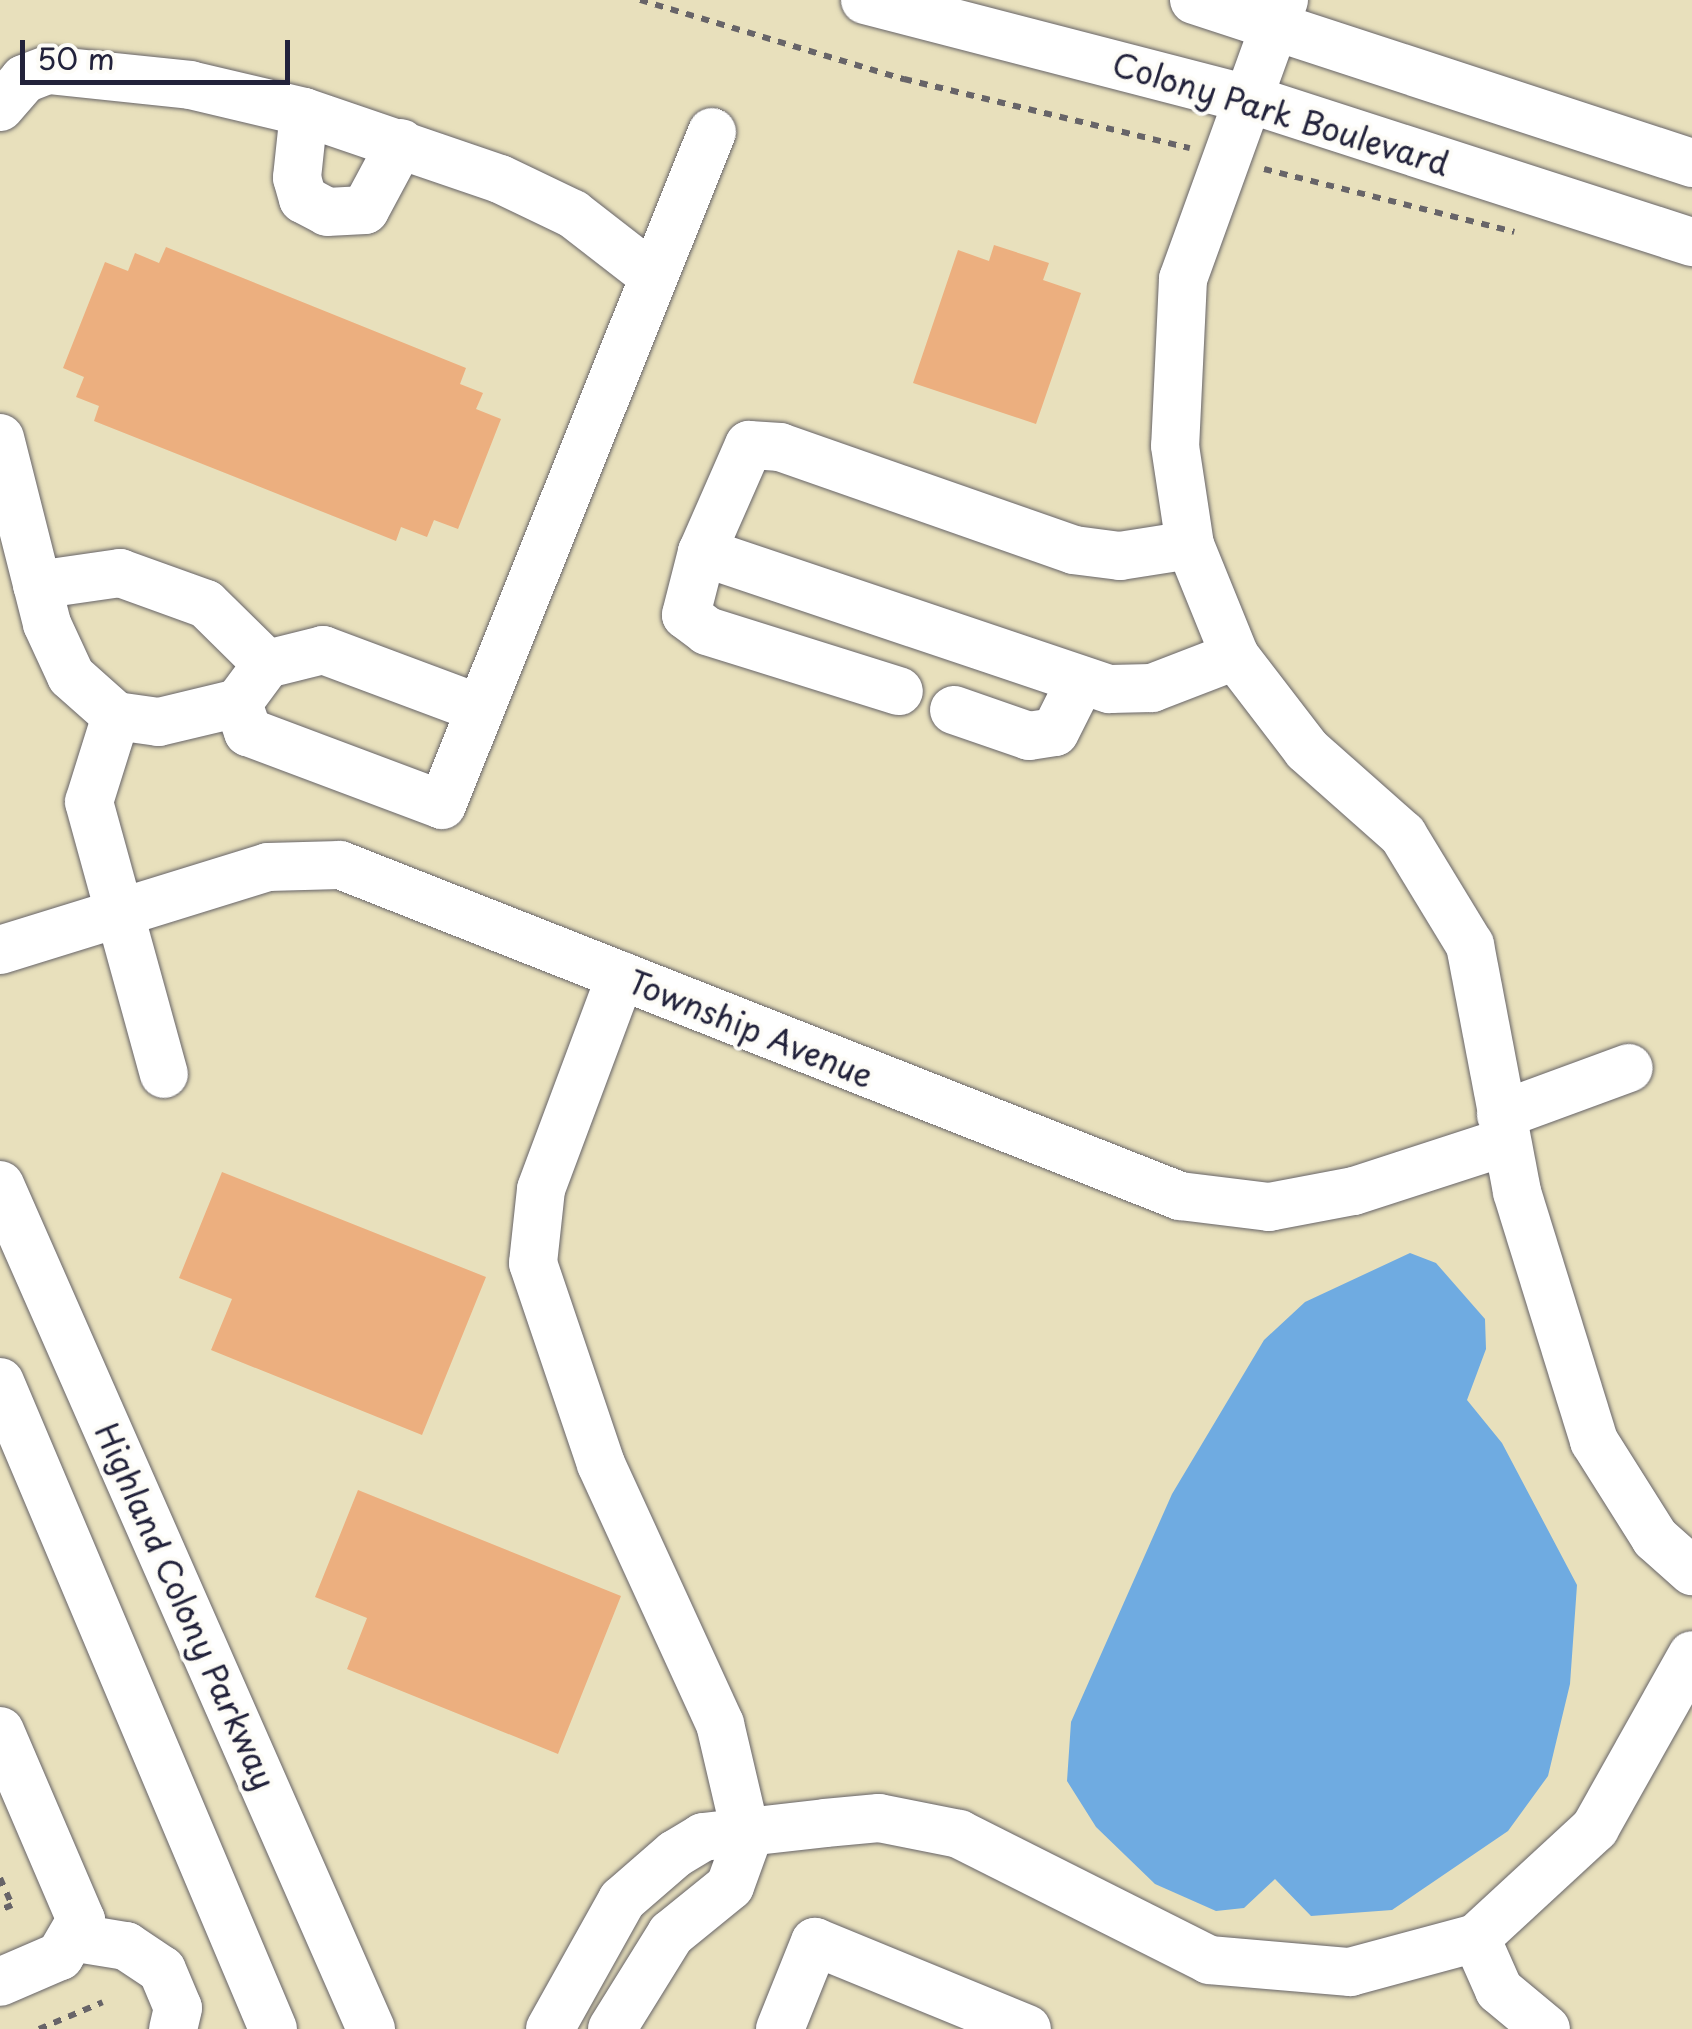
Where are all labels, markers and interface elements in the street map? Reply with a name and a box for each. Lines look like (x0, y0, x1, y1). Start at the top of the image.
scale bar (25, 20, 295, 82)
text: 50 m (37, 35, 115, 80)
street label: Colony Park Boulevard (1108, 44, 1454, 182)
street label: Township Avenue (623, 962, 879, 1094)
street label: Highland Colony Parkway (87, 1416, 285, 1796)

